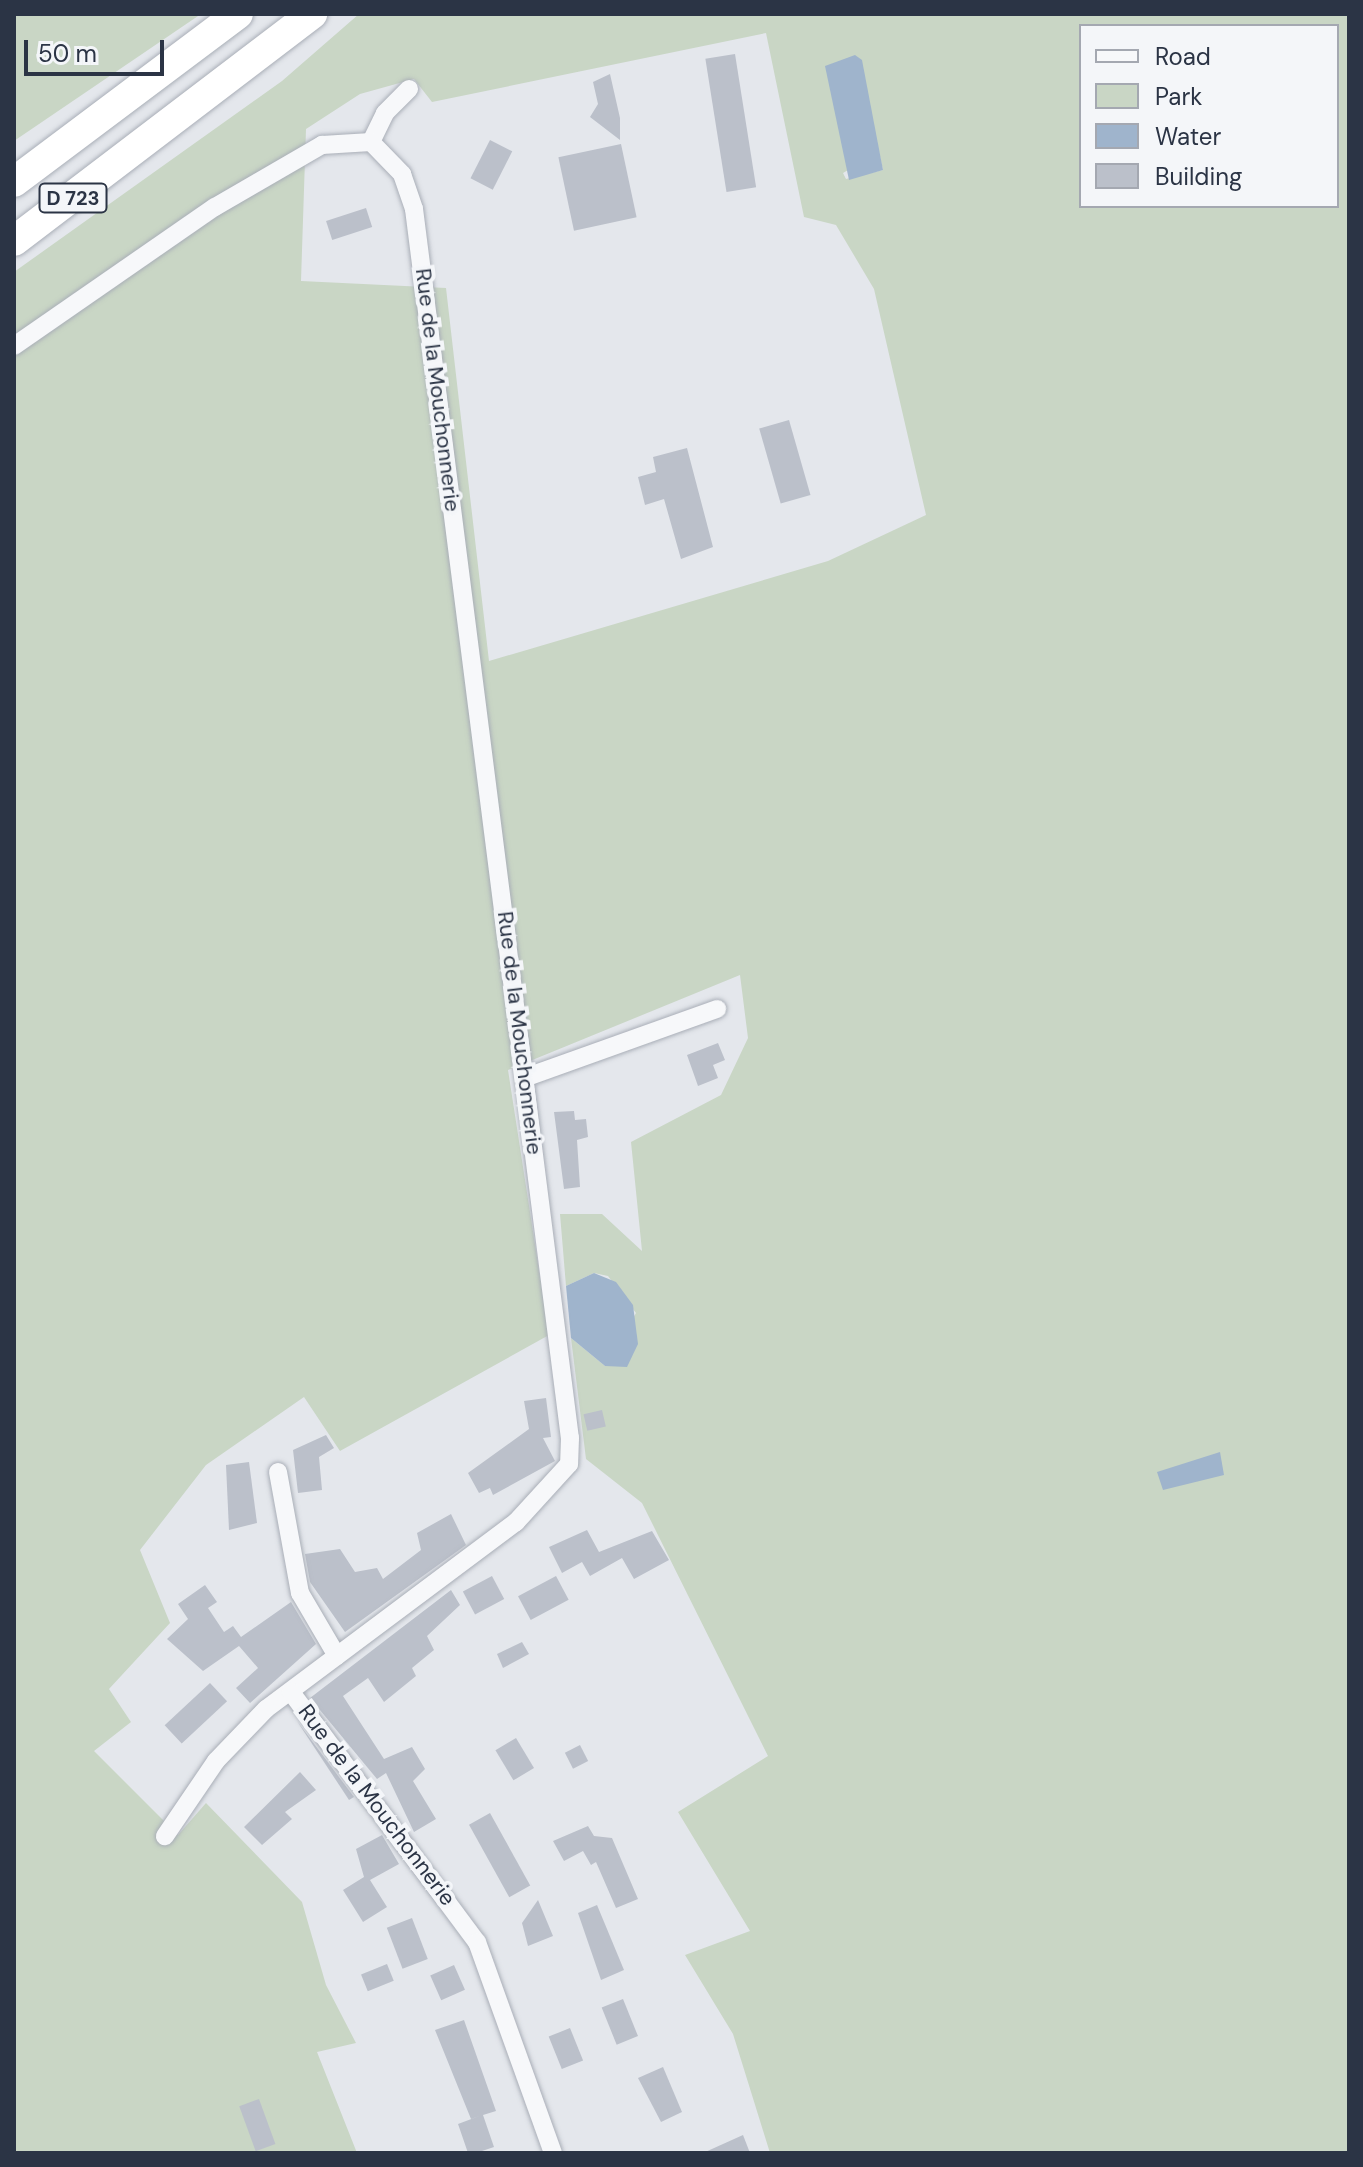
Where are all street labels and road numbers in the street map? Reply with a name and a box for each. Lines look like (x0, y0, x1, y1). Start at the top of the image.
road number: D 723 (37, 182, 109, 214)
street label: Rue de la Mouchonnerie (410, 267, 466, 513)
street label: Rue de la Mouchonnerie (492, 910, 548, 1156)
street label: Rue de la Mouchonnerie (293, 1699, 461, 1911)

